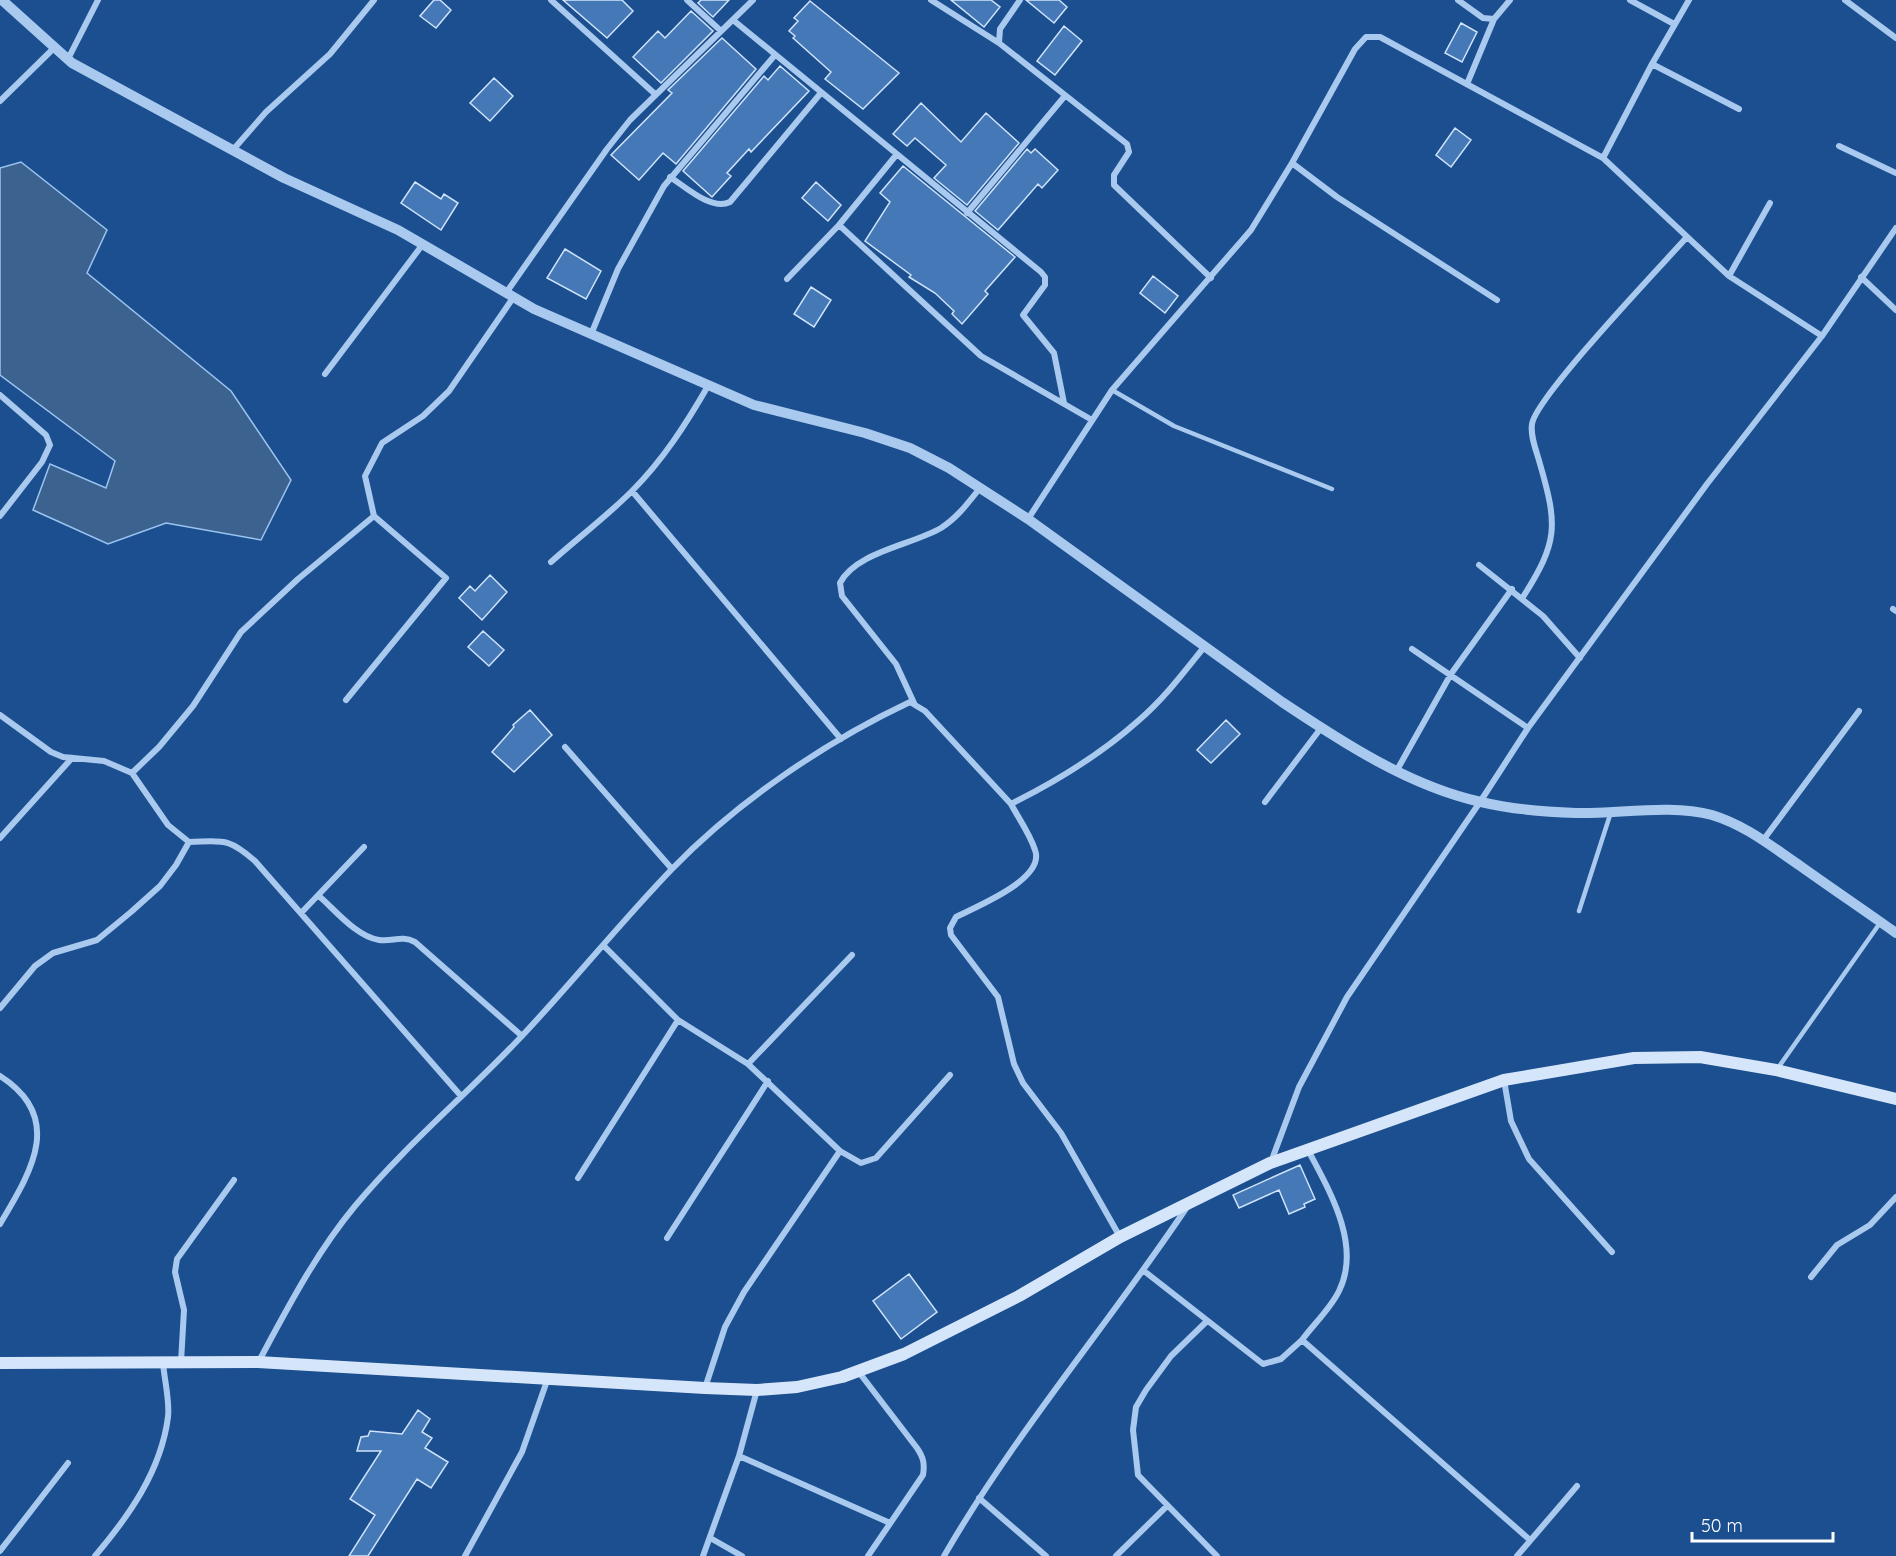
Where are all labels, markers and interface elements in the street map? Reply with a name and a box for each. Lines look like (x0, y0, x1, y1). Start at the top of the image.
scale bar (1692, 1505, 1833, 1543)
text: 50 m (1701, 1514, 1743, 1537)

